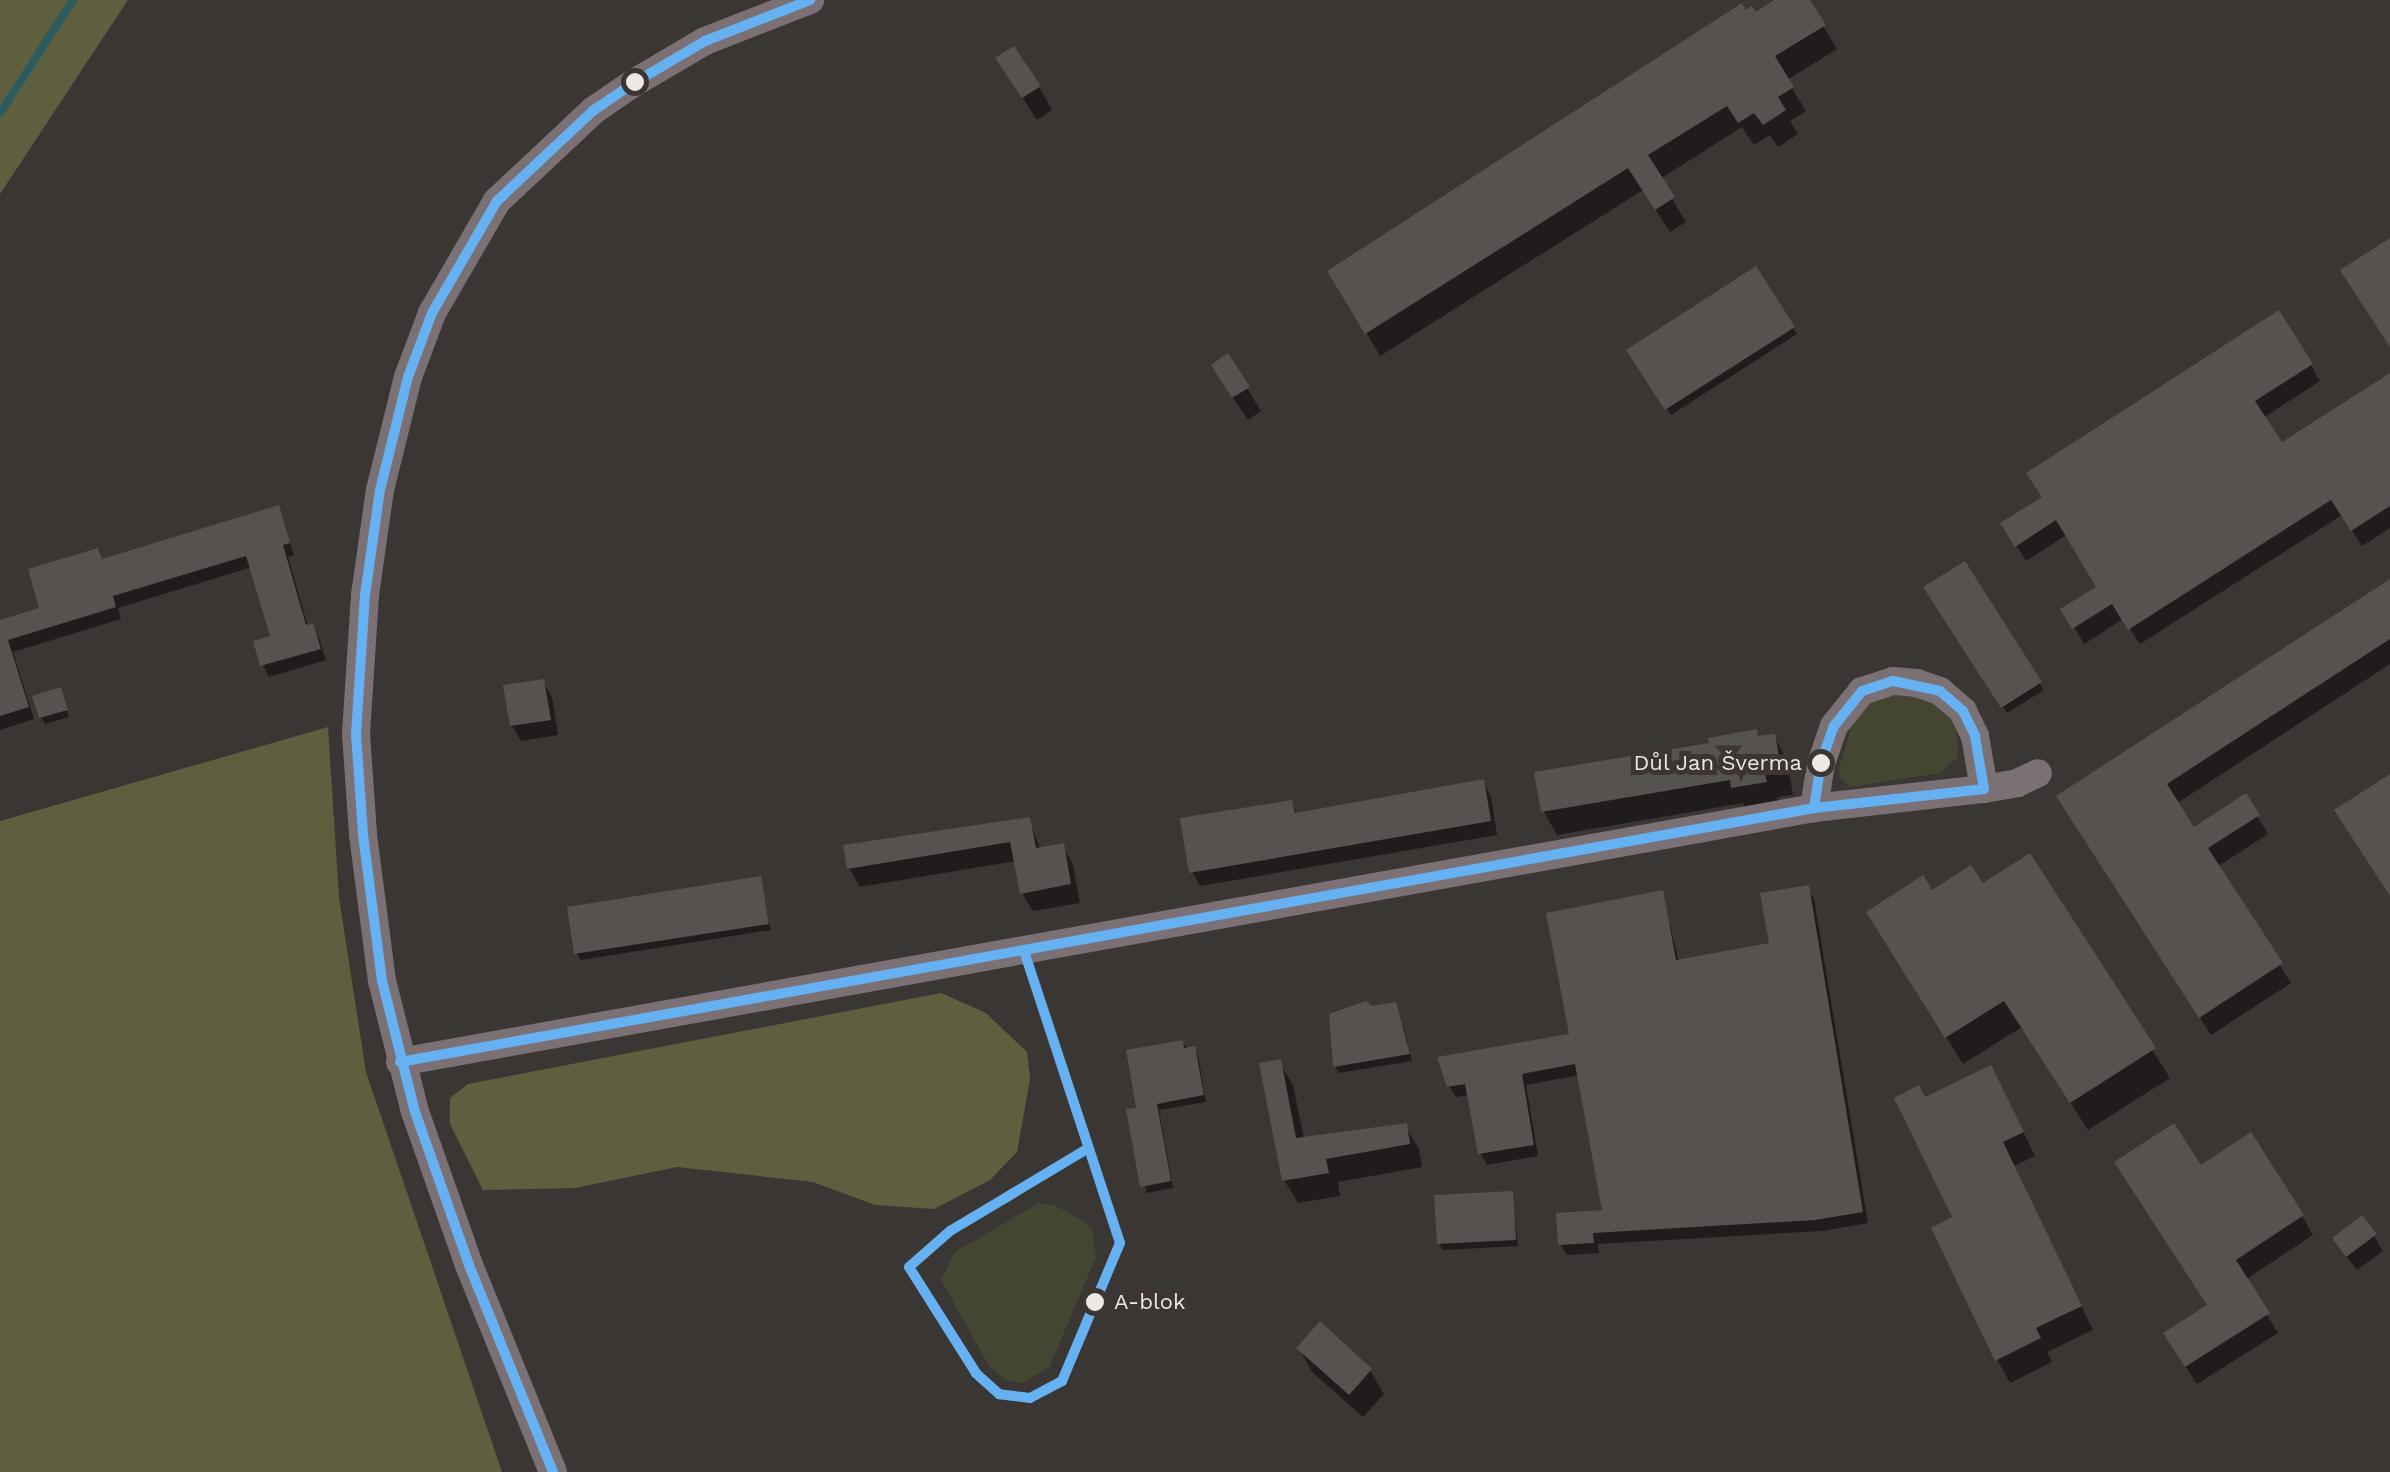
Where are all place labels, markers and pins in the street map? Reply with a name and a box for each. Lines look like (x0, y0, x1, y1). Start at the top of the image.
unlabelled marker (625, 72, 645, 92)
place label: Důl Jan Šverma (1632, 750, 1802, 776)
marker: Důl Jan Šverma (1811, 753, 1831, 773)
place label: A-blok (1114, 1289, 1185, 1315)
marker: A-blok (1085, 1292, 1105, 1312)

